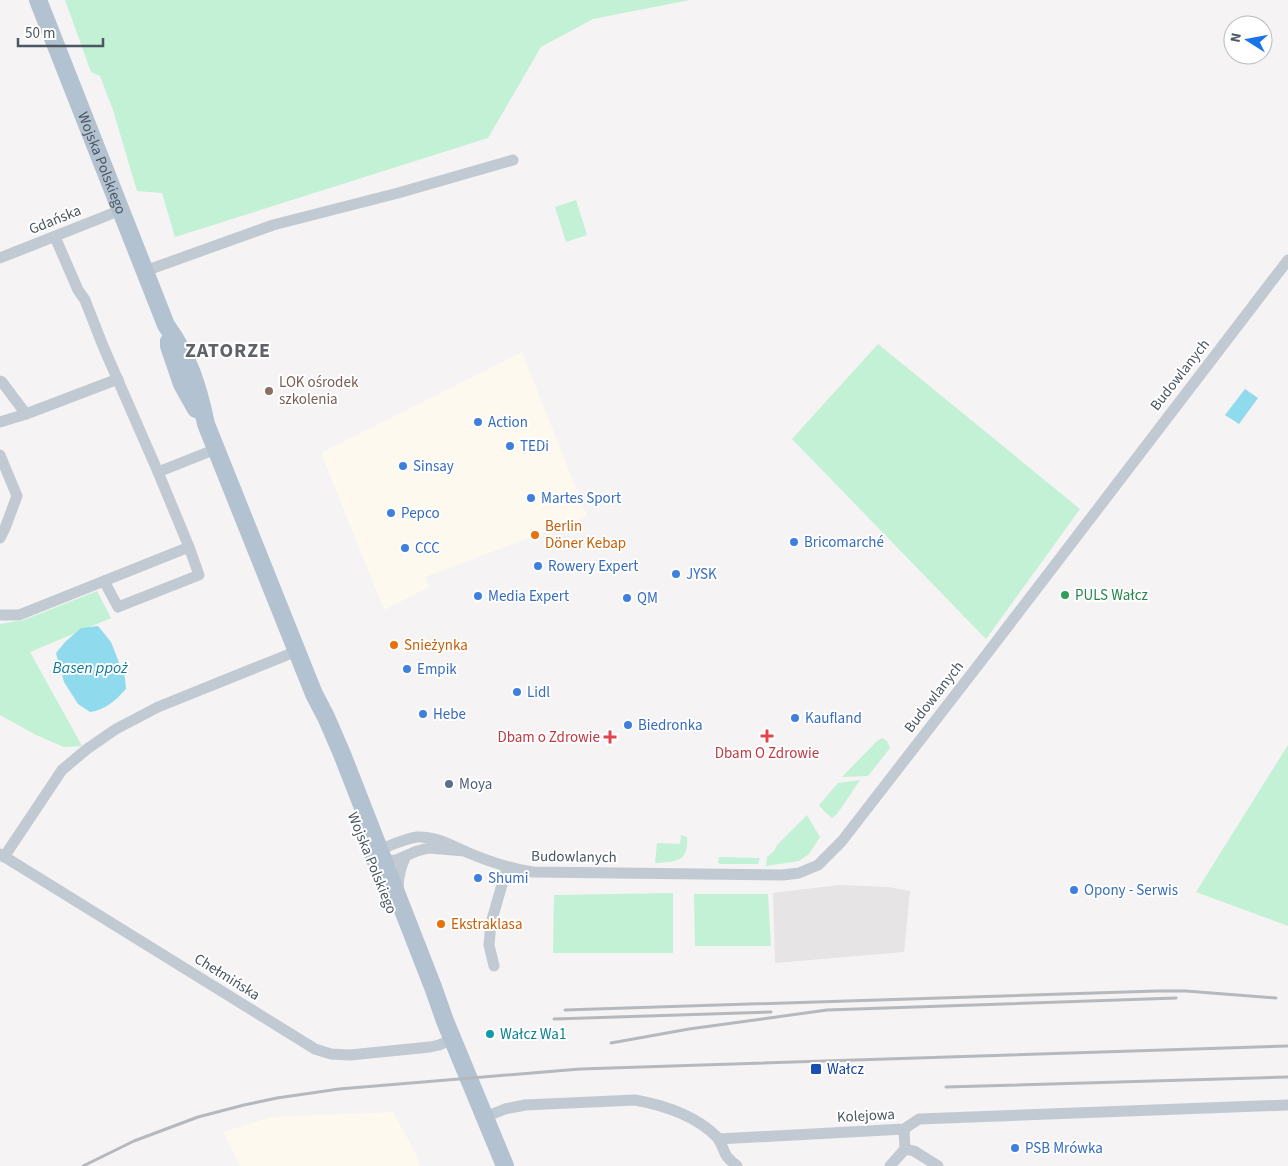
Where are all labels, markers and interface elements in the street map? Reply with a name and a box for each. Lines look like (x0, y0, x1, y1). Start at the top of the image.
scale bar (18, 15, 102, 47)
north arrow (1223, 15, 1273, 65)
text: 50 m (25, 23, 55, 44)
text: N (1226, 31, 1247, 44)
street label: Wojska Polskiego (73, 109, 132, 217)
street label: Gdańska (26, 200, 84, 240)
street label: Budowlanych (1145, 335, 1215, 415)
district label: ZATORZE (185, 337, 271, 365)
place label: LOK ośrodek szkolenia (279, 372, 359, 410)
marker: LOK ośrodek szkolenia (263, 385, 275, 397)
place label: Action (488, 412, 528, 433)
marker: Action (472, 416, 484, 428)
place label: TEDi (520, 436, 549, 457)
marker: TEDi (504, 440, 516, 452)
place label: Sinsay (413, 456, 454, 477)
marker: Sinsay (397, 460, 409, 472)
place label: Martes Sport (541, 488, 621, 509)
marker: Martes Sport (525, 492, 537, 504)
place label: Pepco (401, 503, 440, 524)
marker: Pepco (385, 507, 397, 519)
place label: Berlin Döner Kebap (545, 516, 626, 554)
marker: Berlin Döner Kebap (529, 529, 541, 541)
place label: Bricomarché (804, 532, 884, 553)
marker: Bricomarché (788, 536, 800, 548)
place label: CCC (415, 538, 440, 559)
marker: CCC (399, 542, 411, 554)
place label: Rowery Expert (548, 556, 638, 577)
marker: Rowery Expert (532, 560, 544, 572)
place label: JYSK (686, 564, 717, 585)
marker: JYSK (670, 568, 682, 580)
place label: PULS Wałcz (1075, 585, 1148, 606)
place label: Media Expert (488, 586, 569, 607)
place label: QM (637, 588, 658, 609)
marker: PULS Wałcz (1059, 589, 1071, 601)
marker: Media Expert (472, 590, 484, 602)
marker: QM (621, 592, 633, 604)
place label: Snieżynka (404, 635, 468, 656)
marker: Snieżynka (388, 639, 400, 651)
water label: Basen ppoż (52, 657, 128, 679)
street label: Budowlanych (899, 657, 969, 737)
place label: Empik (417, 659, 457, 680)
marker: Empik (401, 663, 413, 675)
place label: Lidl (527, 682, 550, 703)
marker: Lidl (511, 686, 523, 698)
place label: Hebe (433, 704, 466, 725)
marker: Hebe (417, 708, 429, 720)
place label: Kaufland (805, 708, 862, 729)
marker: Kaufland (789, 712, 801, 724)
place label: Biedronka (638, 715, 703, 736)
marker: Biedronka (622, 719, 634, 731)
place label: Dbam o Zdrowie (497, 727, 600, 748)
marker: Dbam O Zdrowie (761, 730, 773, 742)
marker: Dbam o Zdrowie (604, 731, 616, 743)
place label: Dbam O Zdrowie (715, 743, 819, 764)
place label: Moya (459, 774, 492, 795)
marker: Moya (443, 778, 455, 790)
street label: Wojska Polskiego (342, 809, 402, 917)
street label: Budowlanych (531, 846, 617, 868)
place label: Shumi (488, 868, 528, 889)
marker: Shumi (472, 872, 484, 884)
place label: Opony - Serwis (1084, 880, 1178, 901)
marker: Opony - Serwis (1068, 884, 1080, 896)
place label: Ekstraklasa (451, 914, 522, 935)
marker: Ekstraklasa (435, 918, 447, 930)
street label: Chełmińska (190, 948, 264, 1006)
place label: Wałcz Wa1 (500, 1024, 566, 1045)
marker: Wałcz Wa1 (484, 1028, 496, 1040)
place label: Wałcz (827, 1059, 864, 1080)
marker: Wałcz (809, 1062, 823, 1076)
street label: Kolejowa (837, 1104, 895, 1128)
place label: PSB Mrówka (1025, 1138, 1103, 1159)
marker: PSB Mrówka (1009, 1142, 1021, 1154)

